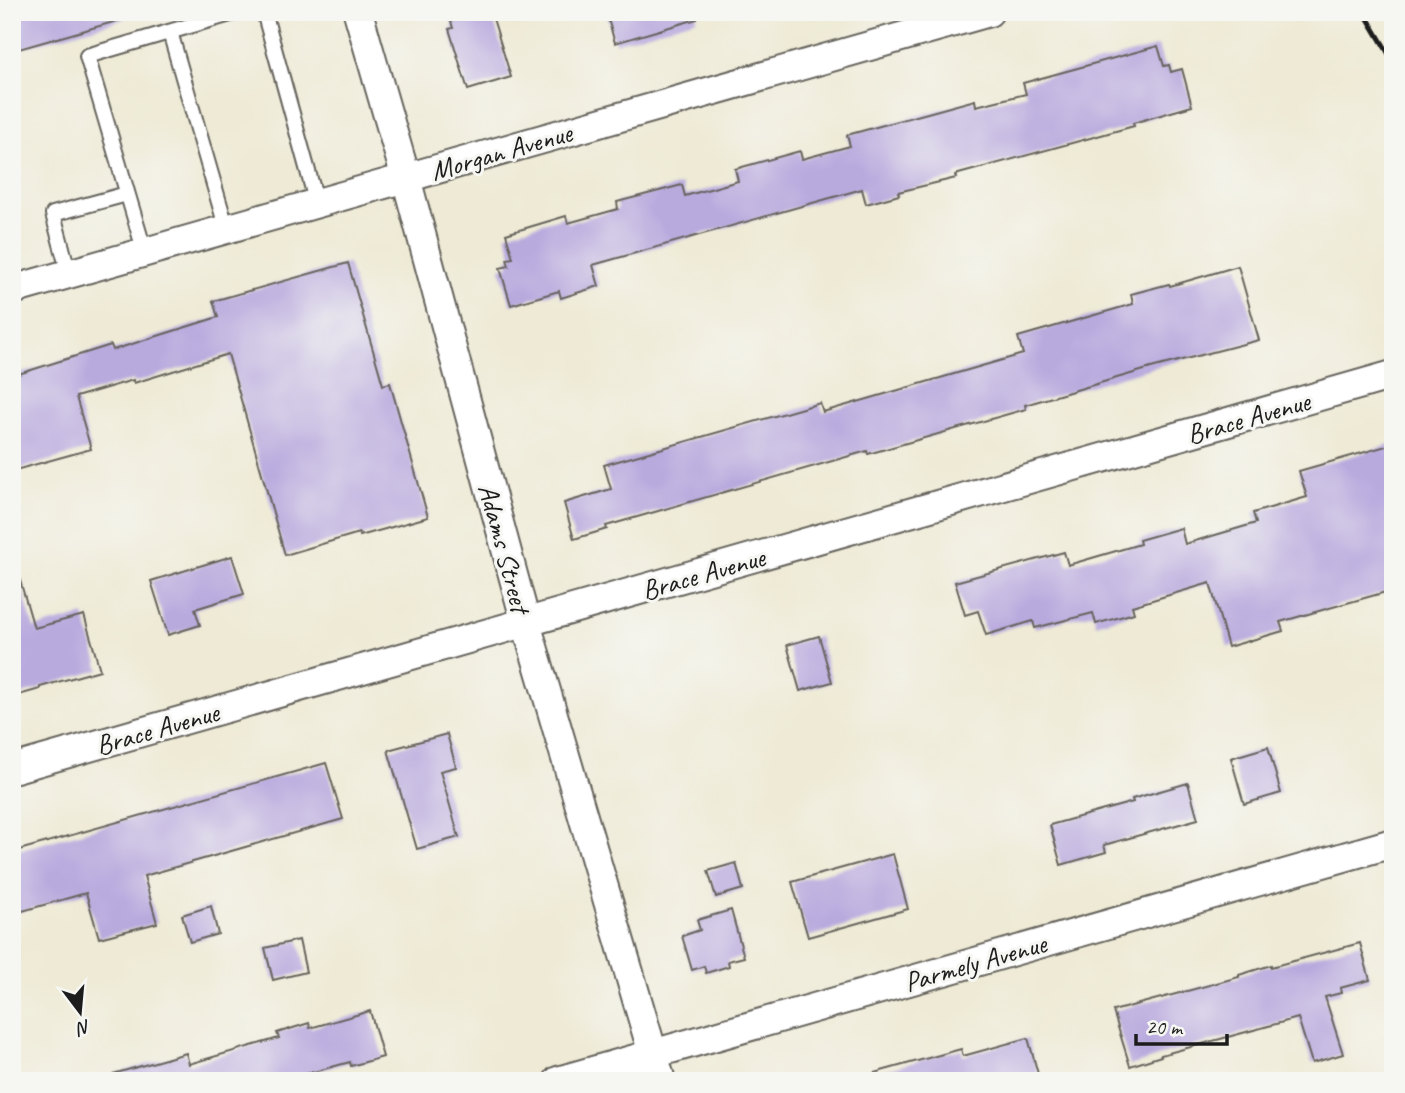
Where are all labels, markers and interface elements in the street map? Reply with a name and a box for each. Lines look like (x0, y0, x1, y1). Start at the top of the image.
street label: Morgan Avenue (427, 114, 577, 188)
street label: Brace Avenue (1182, 383, 1316, 452)
street label: Adams Street (471, 480, 539, 620)
street label: Brace Avenue (637, 539, 771, 608)
street label: Brace Avenue (91, 694, 225, 763)
street label: Parmely Avenue (900, 925, 1052, 999)
north arrow (46, 978, 116, 1048)
scale bar (1136, 1002, 1226, 1046)
text: N (72, 1014, 93, 1041)
text: 20 m (1146, 1014, 1184, 1040)

